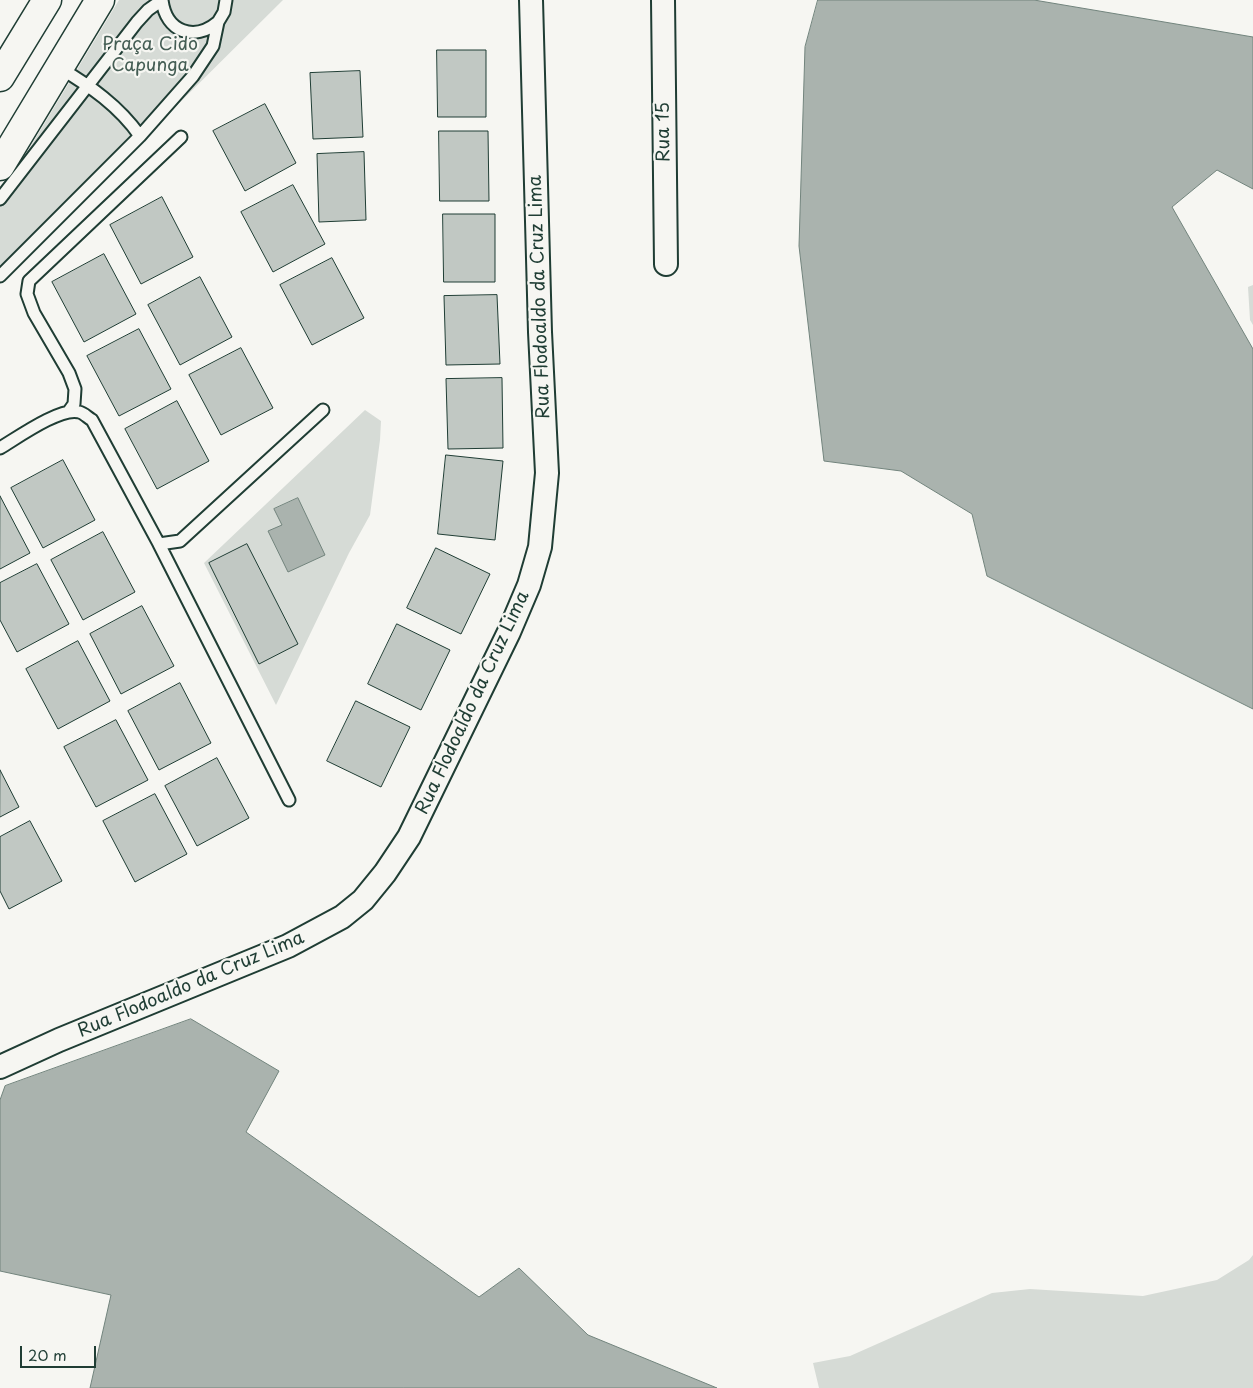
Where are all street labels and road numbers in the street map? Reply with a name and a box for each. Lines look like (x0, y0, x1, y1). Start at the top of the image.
street label: Rua 15 (653, 102, 675, 162)
street label: Rua Flodoaldo da Cruz Lima (525, 175, 555, 419)
street label: Rua Flodoaldo da Cruz Lima (412, 588, 534, 818)
street label: Rua Flodoaldo da Cruz Lima (75, 927, 307, 1043)

